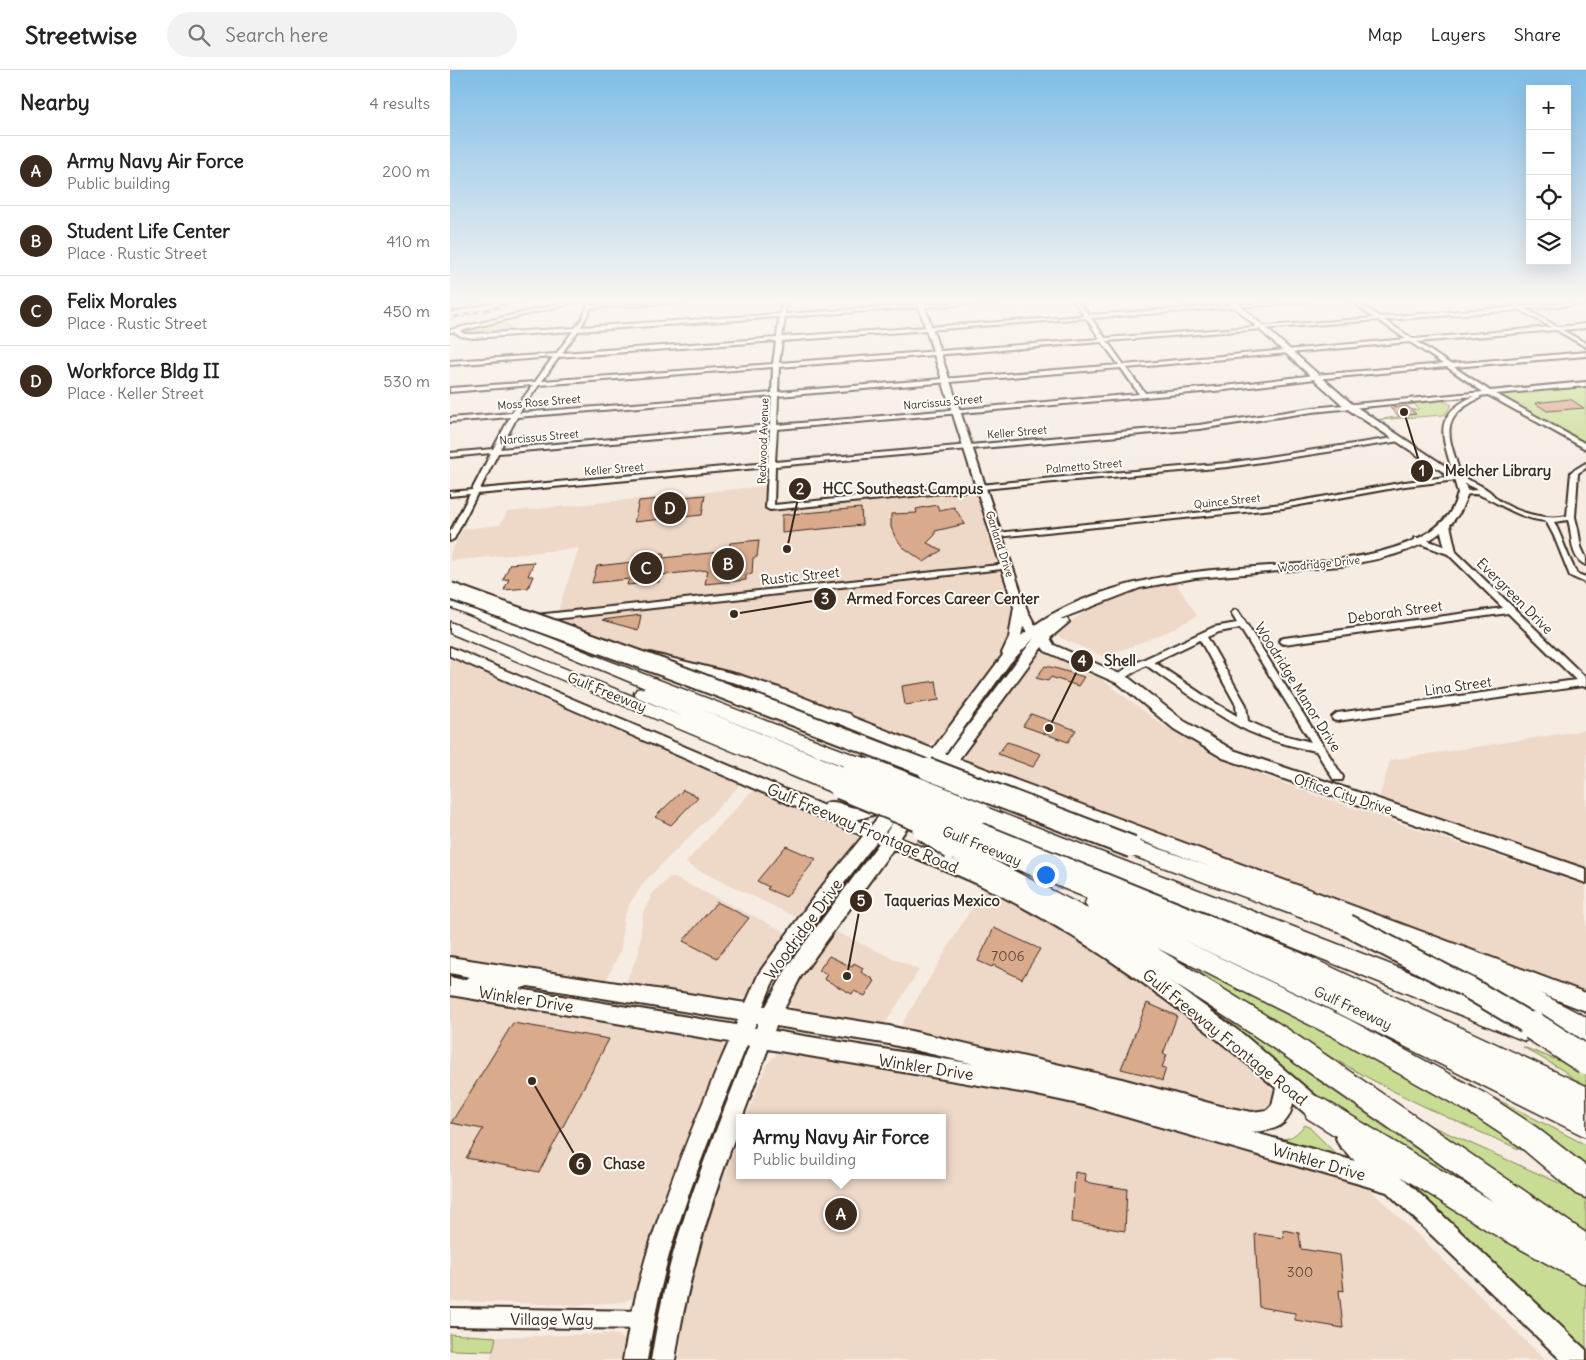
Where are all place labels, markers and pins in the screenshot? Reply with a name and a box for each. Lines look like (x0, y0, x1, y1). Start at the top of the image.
callout: Melcher Library (1410, 456, 1561, 486)
callout: HCC Southeast Campus (788, 474, 994, 504)
pin: D (654, 489, 686, 527)
pin: B (712, 545, 744, 583)
pin: C (630, 549, 662, 587)
callout: Armed Forces Career Center (812, 584, 1050, 614)
callout: Shell (1069, 646, 1146, 676)
callout: Taquerias Mexico (849, 886, 1009, 916)
callout: Chase (568, 1149, 655, 1179)
pin: A (825, 1195, 857, 1233)

